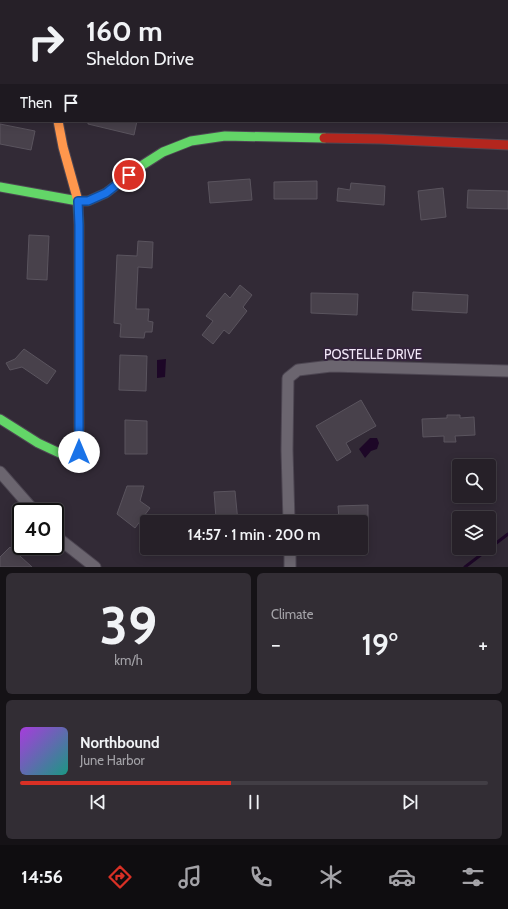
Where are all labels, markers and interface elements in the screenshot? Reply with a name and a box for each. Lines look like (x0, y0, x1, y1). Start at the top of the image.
text: 160 m (86, 14, 162, 48)
icon: right (20, 16, 72, 68)
text: Sheldon Drive (86, 48, 194, 70)
icon: arrive (60, 92, 82, 114)
text: Then (20, 94, 52, 112)
pin (112, 158, 146, 192)
icon: arrive (118, 164, 140, 186)
street label: POSTELLE DRIVE (324, 346, 422, 362)
position arrow (58, 431, 100, 473)
map controls (452, 459, 496, 555)
button: search (452, 459, 496, 503)
speed limit sign: 40 (12, 503, 64, 555)
button: layers (452, 511, 496, 555)
text: 14:57 · 1 min · 200 m (188, 526, 320, 544)
text: 39 (100, 594, 157, 657)
text: Climate (271, 606, 313, 622)
text: 19° (361, 626, 398, 663)
text: − (271, 631, 281, 658)
text: + (478, 631, 488, 658)
text: km/h (114, 652, 143, 668)
text: Northbound (80, 734, 160, 752)
text: June Harbor (80, 752, 145, 768)
icon: previous (87, 791, 109, 813)
icon: pause (243, 791, 265, 813)
icon: next (399, 791, 421, 813)
icon: directions (106, 863, 134, 891)
icon: music (176, 863, 204, 891)
icon: phone (247, 863, 275, 891)
icon: climate (317, 863, 345, 891)
icon: car (388, 863, 416, 891)
icon: filters (459, 863, 487, 891)
text: 14:56 (21, 866, 63, 888)

